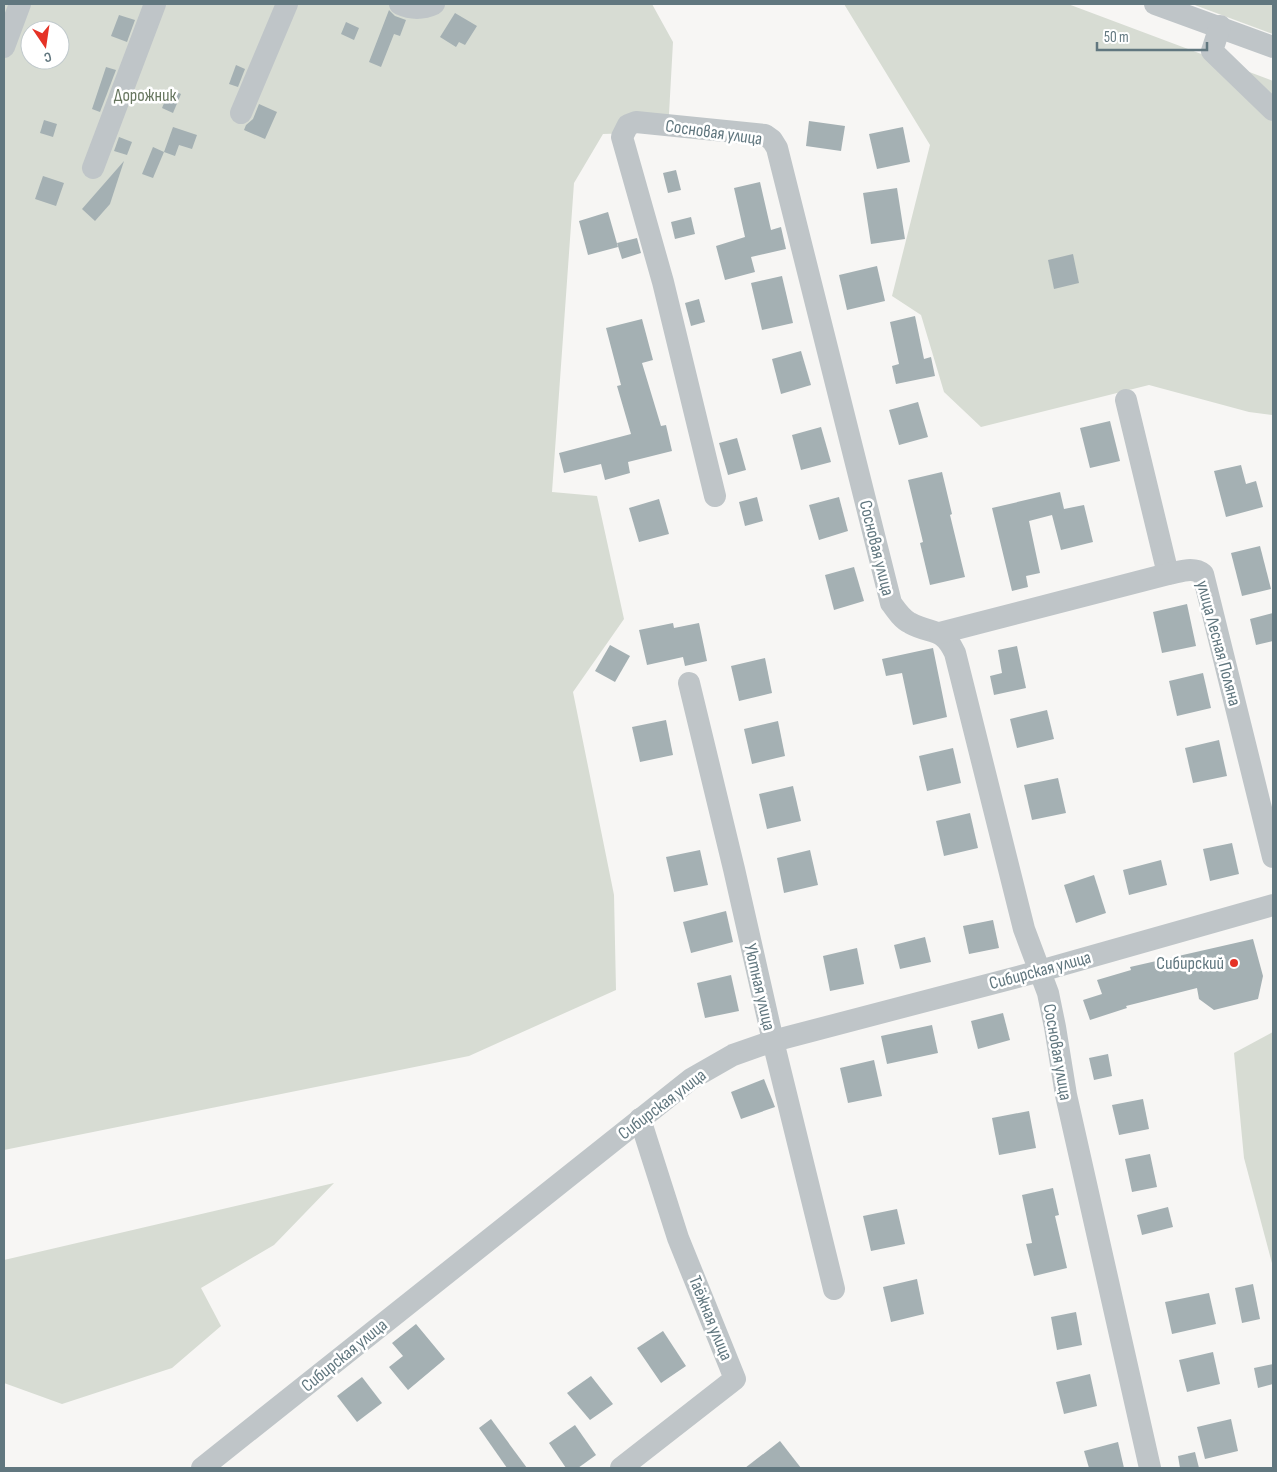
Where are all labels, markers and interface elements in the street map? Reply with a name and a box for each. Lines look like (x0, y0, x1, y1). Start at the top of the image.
north arrow (20, 20, 70, 70)
scale bar (1097, 20, 1207, 52)
text: 50 m (1104, 28, 1129, 47)
text: С (42, 48, 53, 66)
park label: Дорожник (114, 85, 176, 106)
street label: Сосновая улица (664, 115, 764, 150)
street label: Сосновая улица (855, 498, 899, 598)
street label: улица Лесная Поляна (1192, 578, 1245, 708)
street label: Уютная улица (739, 941, 780, 1033)
street label: Сибирская улица (987, 947, 1093, 994)
place label: Сибирский (1156, 953, 1224, 974)
marker: Сибирский (1228, 957, 1240, 969)
street label: Сосновая улица (1039, 1002, 1076, 1102)
street label: Сибирская улица (614, 1065, 710, 1144)
street label: Таёжная улица (684, 1273, 737, 1364)
street label: Сибирская улица (297, 1314, 392, 1396)

